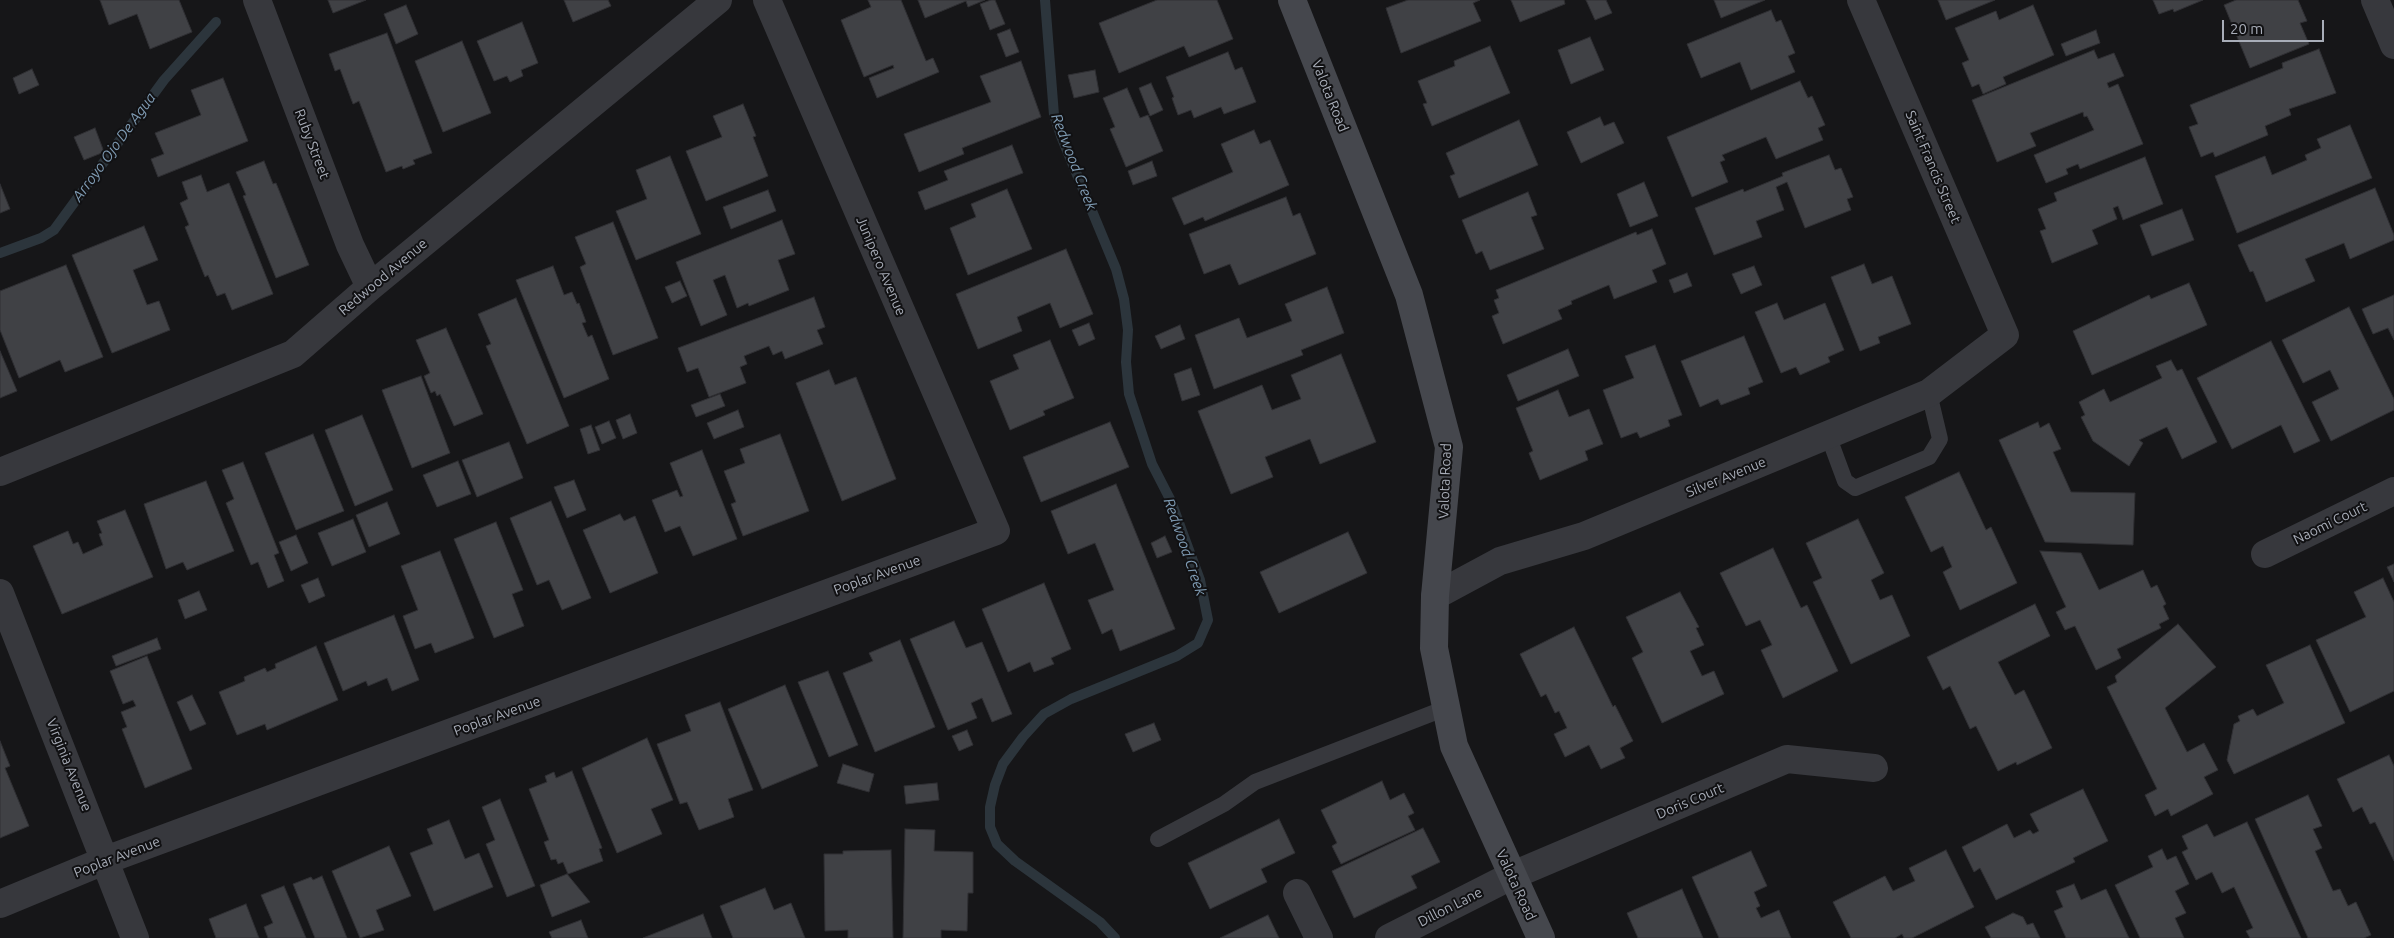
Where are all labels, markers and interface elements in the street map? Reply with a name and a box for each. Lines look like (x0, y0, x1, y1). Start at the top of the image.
scale bar (2224, 10, 2326, 42)
text: 20 m (2230, 20, 2263, 37)
street label: Valota Road (1308, 58, 1352, 134)
water label: Arroyo Ojo De Agua (69, 89, 159, 205)
street label: Ruby Street (291, 106, 333, 182)
street label: Saint Francis Street (1902, 108, 1964, 226)
water label: Redwood Creek (1047, 111, 1101, 213)
street label: Junipero Avenue (853, 214, 909, 318)
street label: Redwood Avenue (335, 235, 431, 319)
street label: Valota Road (1435, 443, 1455, 519)
street label: Silver Avenue (1684, 453, 1768, 501)
water label: Redwood Creek (1160, 496, 1210, 598)
street label: Naomi Court (2291, 498, 2369, 548)
street label: Poplar Avenue (831, 552, 923, 598)
street label: Poplar Avenue (451, 693, 543, 739)
street label: Virginia Avenue (43, 716, 95, 814)
street label: Doris Court (1654, 779, 1726, 823)
street label: Poplar Avenue (71, 833, 163, 881)
street label: Valota Road (1492, 847, 1540, 923)
street label: Dillon Lane (1415, 884, 1485, 930)

